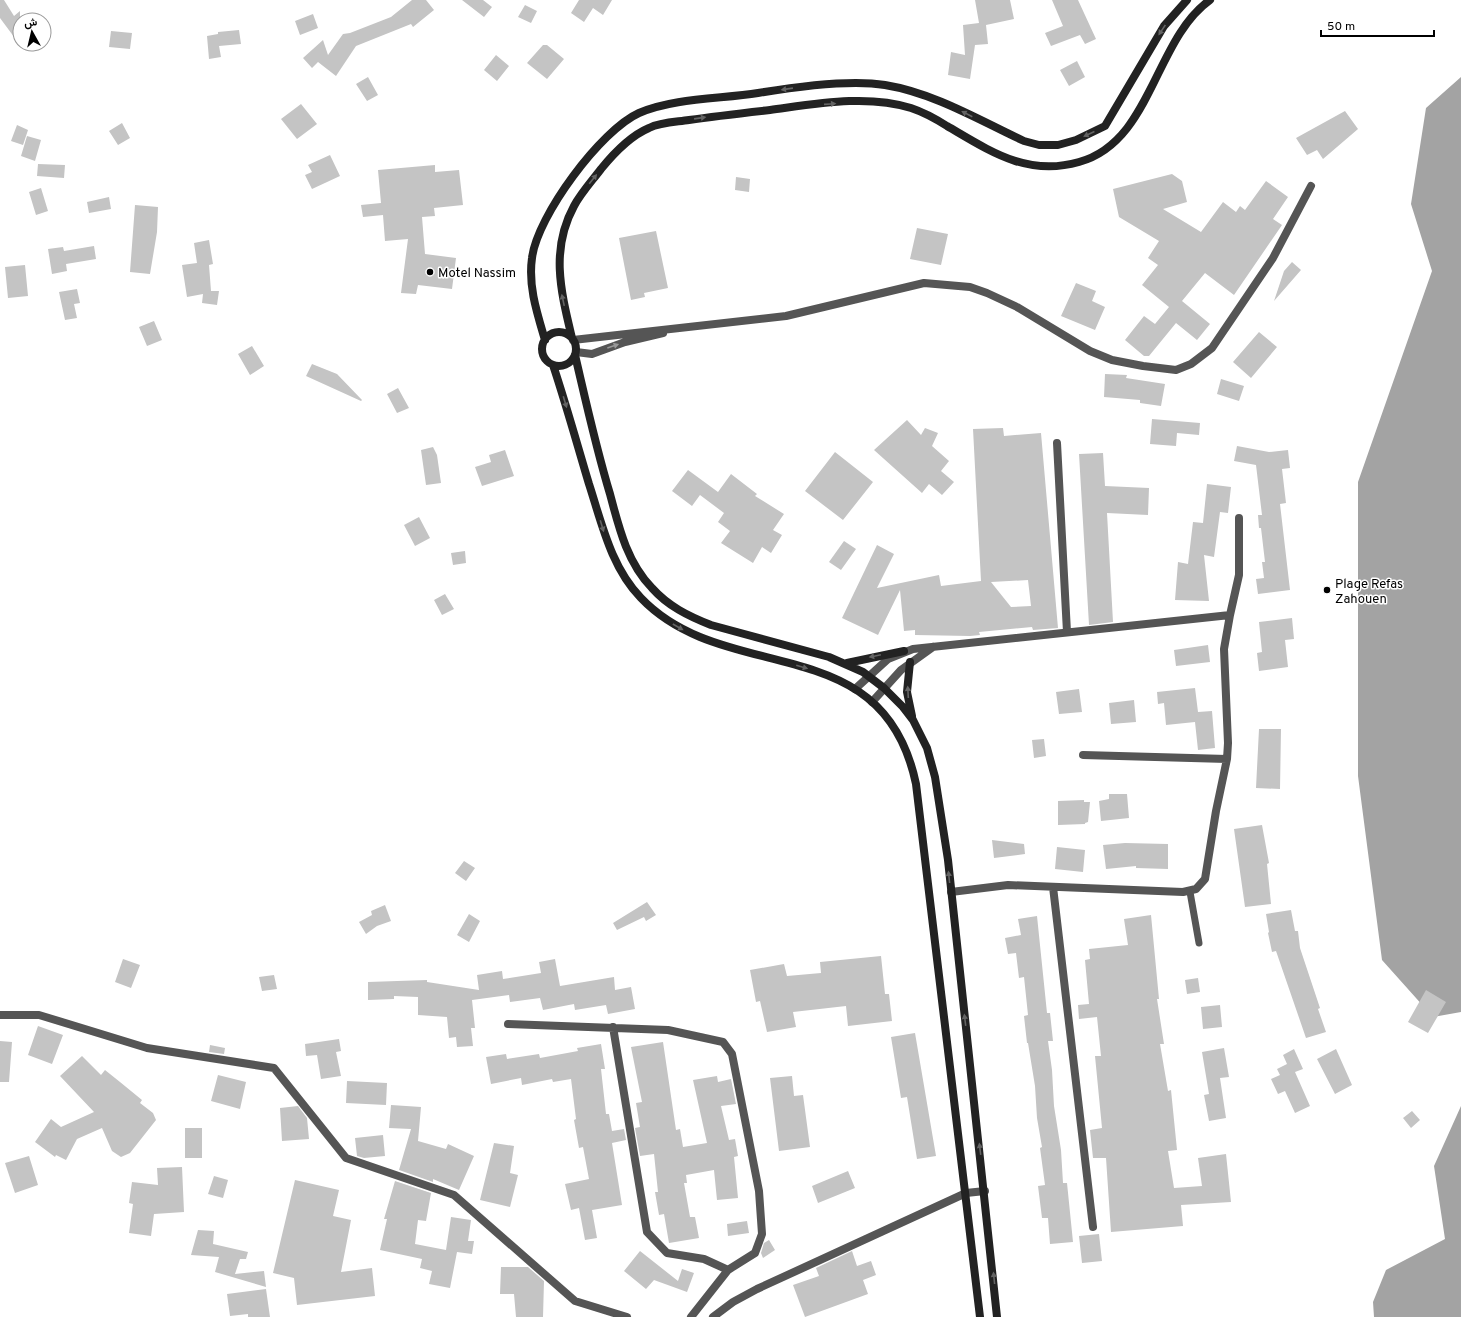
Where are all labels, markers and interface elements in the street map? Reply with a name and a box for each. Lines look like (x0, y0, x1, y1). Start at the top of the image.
north arrow (12, 12, 52, 52)
scale bar (1321, 12, 1434, 38)
text: ش (23, 15, 38, 31)
text: 50 m (1327, 19, 1355, 35)
one-way arrow (1158, 24, 1166, 35)
one-way arrow (781, 86, 793, 92)
one-way arrow (824, 100, 836, 107)
one-way arrow (961, 111, 973, 118)
one-way arrow (694, 115, 707, 121)
one-way arrow (1083, 131, 1094, 137)
one-way arrow (588, 174, 597, 185)
place label: Motel Nassim (438, 266, 516, 282)
marker: Motel Nassim (425, 267, 435, 277)
one-way arrow (560, 294, 566, 307)
one-way arrow (608, 343, 620, 349)
one-way arrow (562, 396, 568, 408)
one-way arrow (599, 521, 605, 533)
place label: Plage Refas Zahouen (1335, 577, 1403, 608)
marker: Plage Refas Zahouen (1322, 585, 1332, 595)
one-way arrow (673, 624, 684, 631)
one-way arrow (869, 654, 882, 660)
one-way arrow (796, 664, 808, 670)
one-way arrow (904, 686, 911, 698)
one-way arrow (946, 871, 953, 883)
one-way arrow (962, 1014, 968, 1026)
one-way arrow (977, 1143, 983, 1155)
one-way arrow (990, 1272, 997, 1284)

